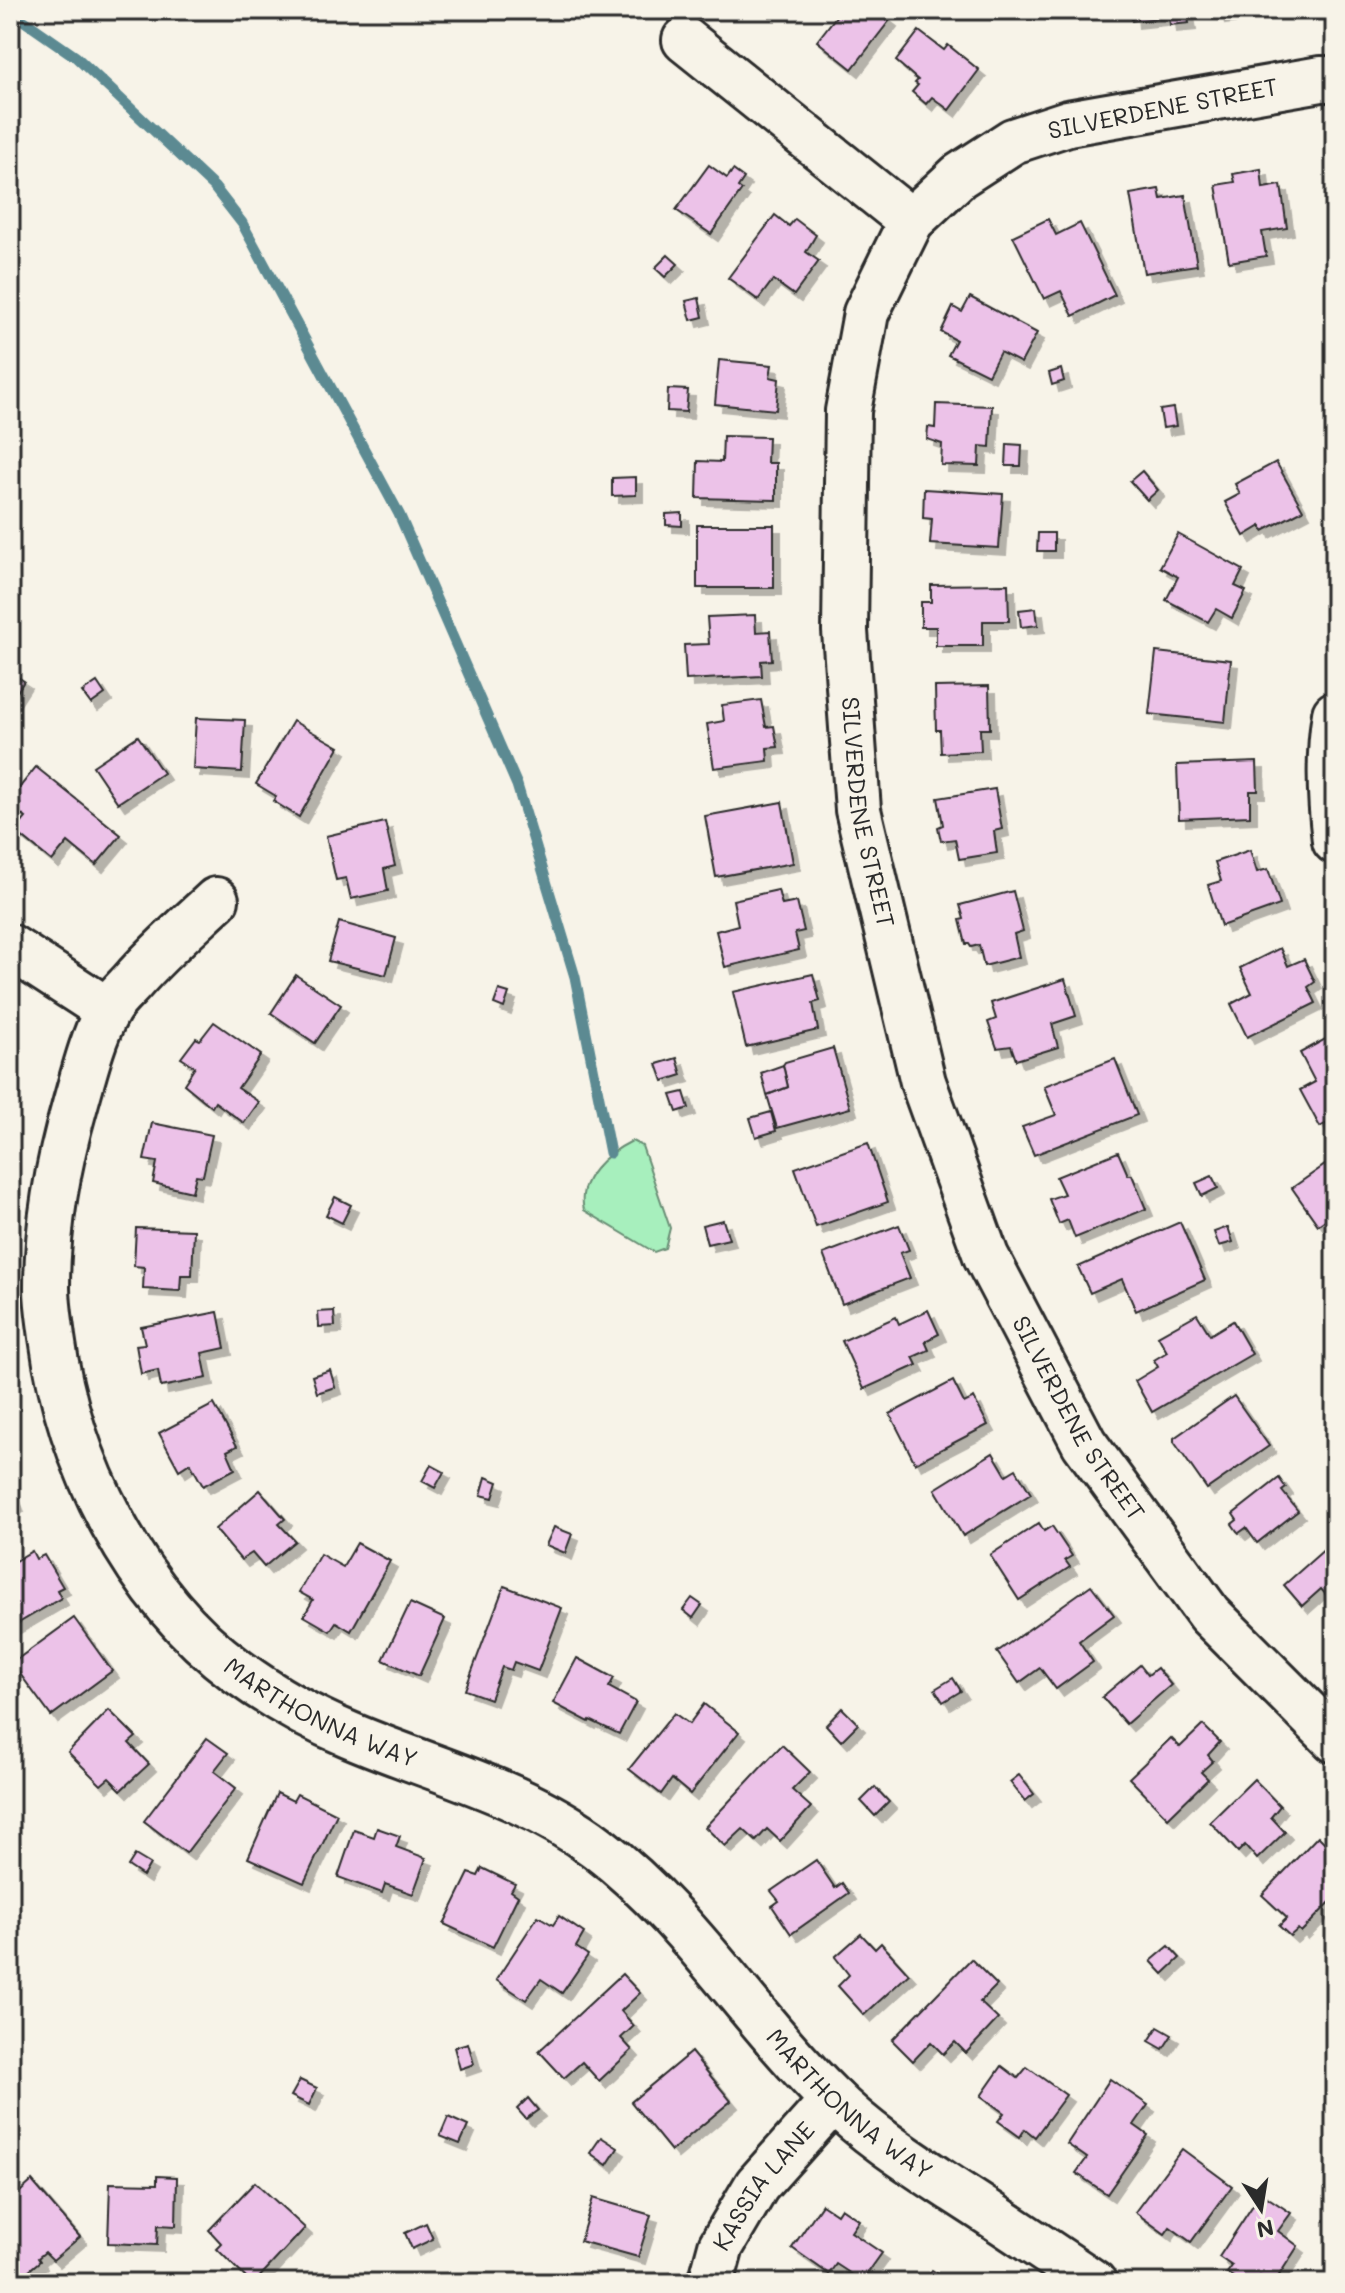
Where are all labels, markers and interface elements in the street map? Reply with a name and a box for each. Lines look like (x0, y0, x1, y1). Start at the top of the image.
street label: SILVERDENE STREET (1045, 70, 1280, 145)
street label: SILVERDENE STREET (836, 696, 903, 931)
street label: SILVERDENE STREET (1006, 1310, 1152, 1526)
street label: MARTHONNA WAY (218, 1650, 422, 1774)
street label: MARTHONNA WAY (760, 2022, 939, 2186)
street label: KASSIA LANE (705, 2114, 821, 2256)
north arrow (1221, 2169, 1301, 2249)
text: N (1254, 2213, 1276, 2245)

